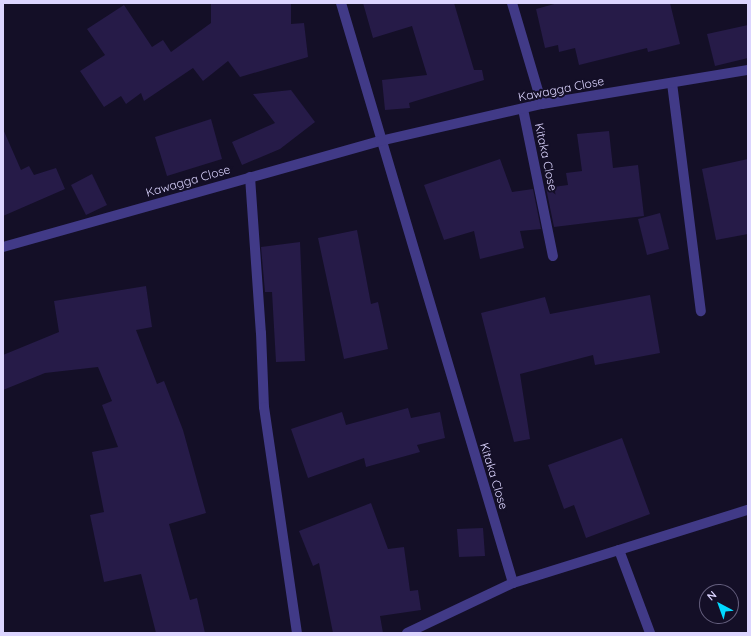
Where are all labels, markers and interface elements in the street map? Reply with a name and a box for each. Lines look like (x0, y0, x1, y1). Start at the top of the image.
street label: Kawagga Close (517, 74, 605, 104)
street label: Kitaka Close (532, 122, 560, 192)
street label: Kawagga Close (144, 162, 232, 200)
street label: Kitaka Close (477, 441, 511, 511)
north arrow (699, 584, 739, 624)
text: N (704, 588, 719, 604)

